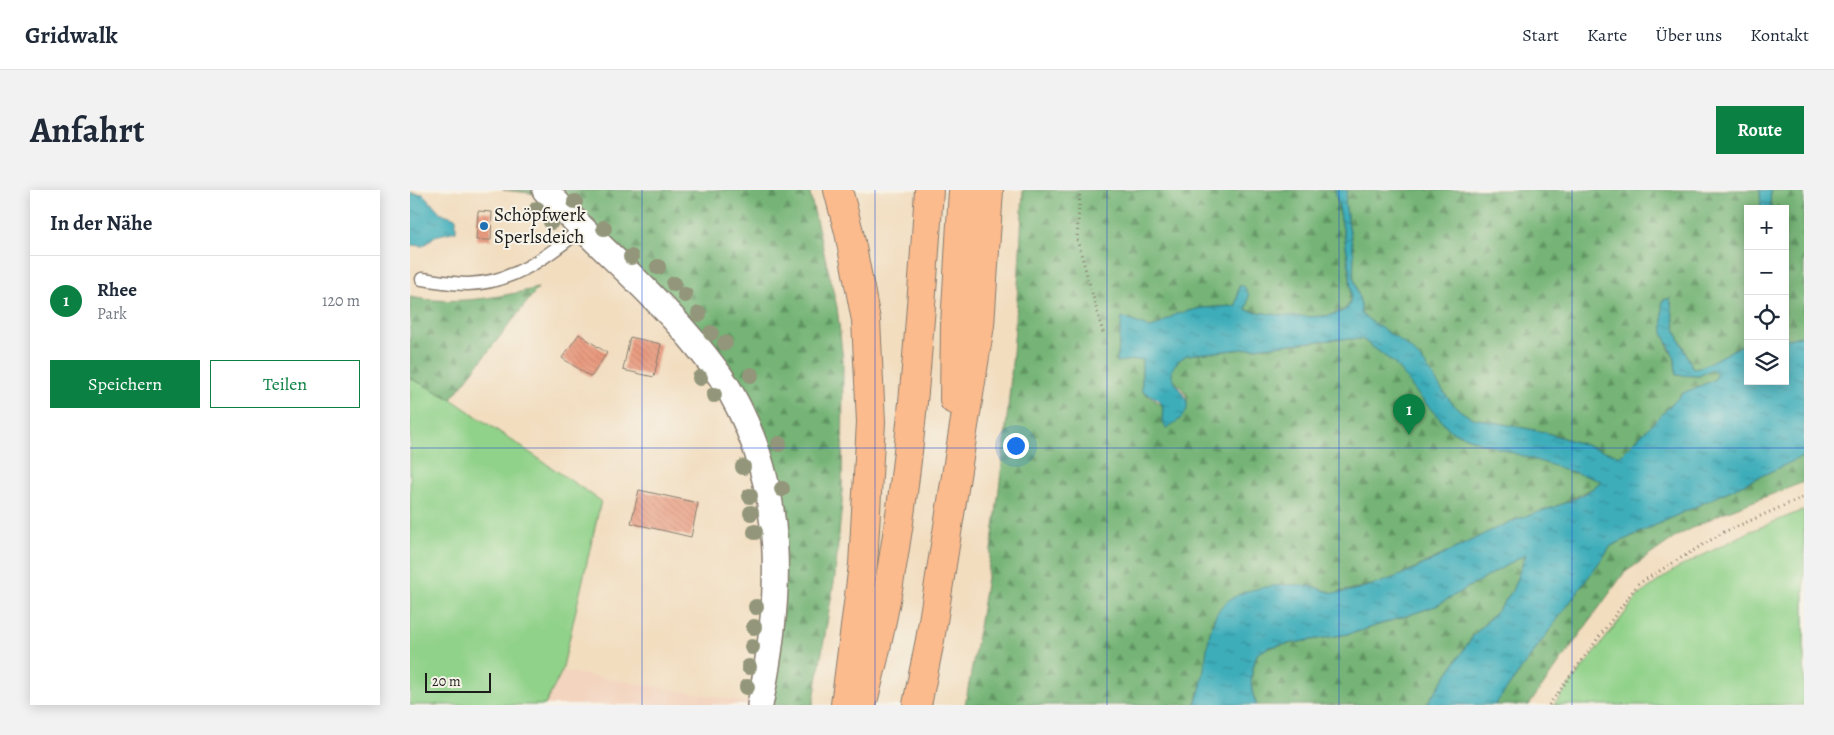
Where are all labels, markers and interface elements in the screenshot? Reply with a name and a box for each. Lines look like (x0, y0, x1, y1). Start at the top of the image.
text: Gridwalk (25, 19, 118, 51)
text: Start (1522, 23, 1559, 47)
text: Karte (1587, 23, 1627, 47)
text: Über uns (1655, 23, 1722, 47)
text: Kontakt (1750, 23, 1809, 47)
text: Anfahrt (30, 106, 145, 154)
button: Route (1716, 106, 1804, 154)
place label: Schöpfwerk Sperlsdeich (494, 202, 587, 250)
map controls (1744, 205, 1789, 385)
button: + (1744, 205, 1789, 250)
text: In der Nähe (50, 209, 152, 237)
marker: Schöpfwerk Sperlsdeich (478, 220, 490, 232)
button: − (1744, 250, 1789, 295)
text: Rhee (97, 277, 137, 303)
text: 1 (63, 290, 69, 312)
text: 120 m (322, 290, 360, 312)
button: locate (1744, 295, 1789, 340)
text: Park (97, 303, 127, 325)
button: layers (1744, 340, 1789, 385)
button: Speichern (50, 360, 200, 408)
button: Teilen (210, 360, 360, 408)
pin: 1 (1393, 394, 1425, 435)
your location (1003, 433, 1029, 459)
scale bar (425, 670, 491, 693)
text: 20 m (432, 672, 461, 691)

